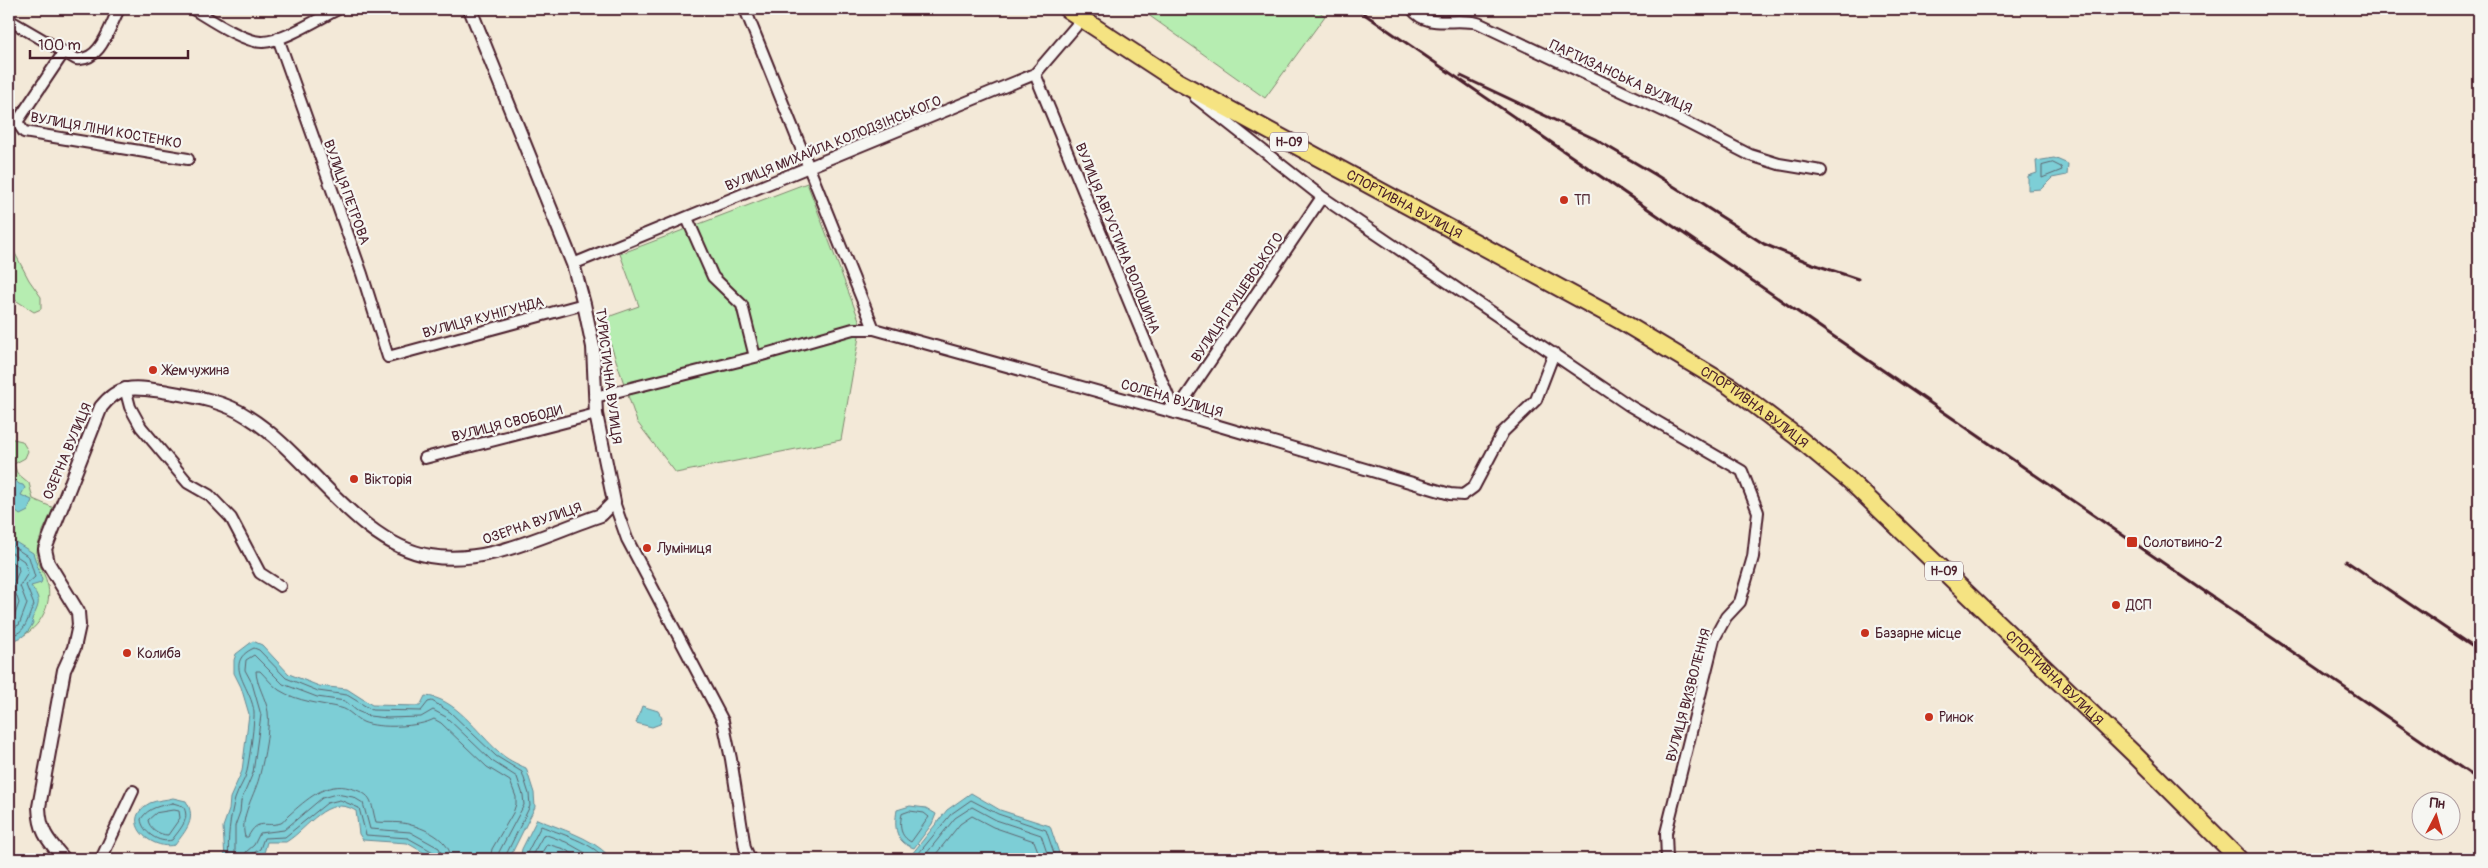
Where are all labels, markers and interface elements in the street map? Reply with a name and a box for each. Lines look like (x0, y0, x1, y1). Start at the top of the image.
scale bar (30, 28, 188, 60)
text: 100 m (38, 36, 81, 55)
street label: ПАРТИЗАНСЬКА ВУЛИЦЯ (1547, 36, 1695, 117)
street label: ВУЛИЦЯ МИХАЙЛА КОЛОДЗІНСЬКОГО (723, 92, 944, 195)
street label: ВУЛИЦЯ ЛІНИ КОСТЕНКО (29, 109, 183, 152)
road number: Н-09 (1270, 132, 1308, 152)
street label: ВУЛИЦЯ ПЕТРОВА (320, 137, 373, 247)
street label: ВУЛИЦЯ АВГУСТИНА ВОЛОШИНА (1071, 140, 1164, 336)
street label: СПОРТИВНА ВУЛИЦЯ (1343, 166, 1465, 243)
place label: ТП (1574, 192, 1590, 209)
marker: ТП (1558, 194, 1570, 206)
street label: ВУЛИЦЯ ГРУШЕВСЬКОГО (1188, 229, 1287, 365)
street label: ВУЛИЦЯ КУНІГУНДА (421, 293, 546, 342)
street label: ТУРИСТИЧНА ВУЛИЦЯ (592, 307, 625, 445)
place label: Жемчужина (161, 362, 229, 379)
street label: СПОРТИВНА ВУЛИЦЯ (1697, 363, 1812, 452)
marker: Жемчужина (147, 364, 159, 376)
street label: СОЛЕНА ВУЛИЦЯ (1119, 376, 1225, 421)
street label: ОЗЕРНА ВУЛИЦЯ (39, 400, 96, 502)
street label: ВУЛИЦЯ СВОБОДИ (450, 401, 564, 445)
place label: Вікторія (364, 471, 412, 488)
marker: Вікторія (348, 473, 360, 485)
street label: ОЗЕРНА ВУЛИЦЯ (480, 499, 584, 548)
place label: Солотвино-2 (2143, 534, 2223, 551)
marker: Солотвино-2 (2125, 535, 2139, 549)
place label: Луміниця (656, 540, 712, 557)
marker: Луміниця (641, 542, 653, 554)
road number: Н-09 (1925, 562, 1963, 580)
place label: ДСП (2125, 597, 2151, 614)
marker: ДСП (2110, 599, 2122, 611)
place label: Базарне місце (1875, 625, 1961, 642)
street label: ВУЛИЦЯ ВИЗВОЛЕННЯ (1663, 627, 1714, 764)
marker: Базарне місце (1859, 627, 1871, 639)
street label: СПОРТИВНА ВУЛИЦЯ (2002, 627, 2107, 729)
place label: Колиба (137, 645, 181, 662)
marker: Колиба (121, 647, 133, 659)
place label: Ринок (1939, 709, 1974, 726)
marker: Ринок (1923, 711, 1935, 723)
north arrow (2410, 790, 2460, 840)
text: Пн (2429, 794, 2446, 813)

